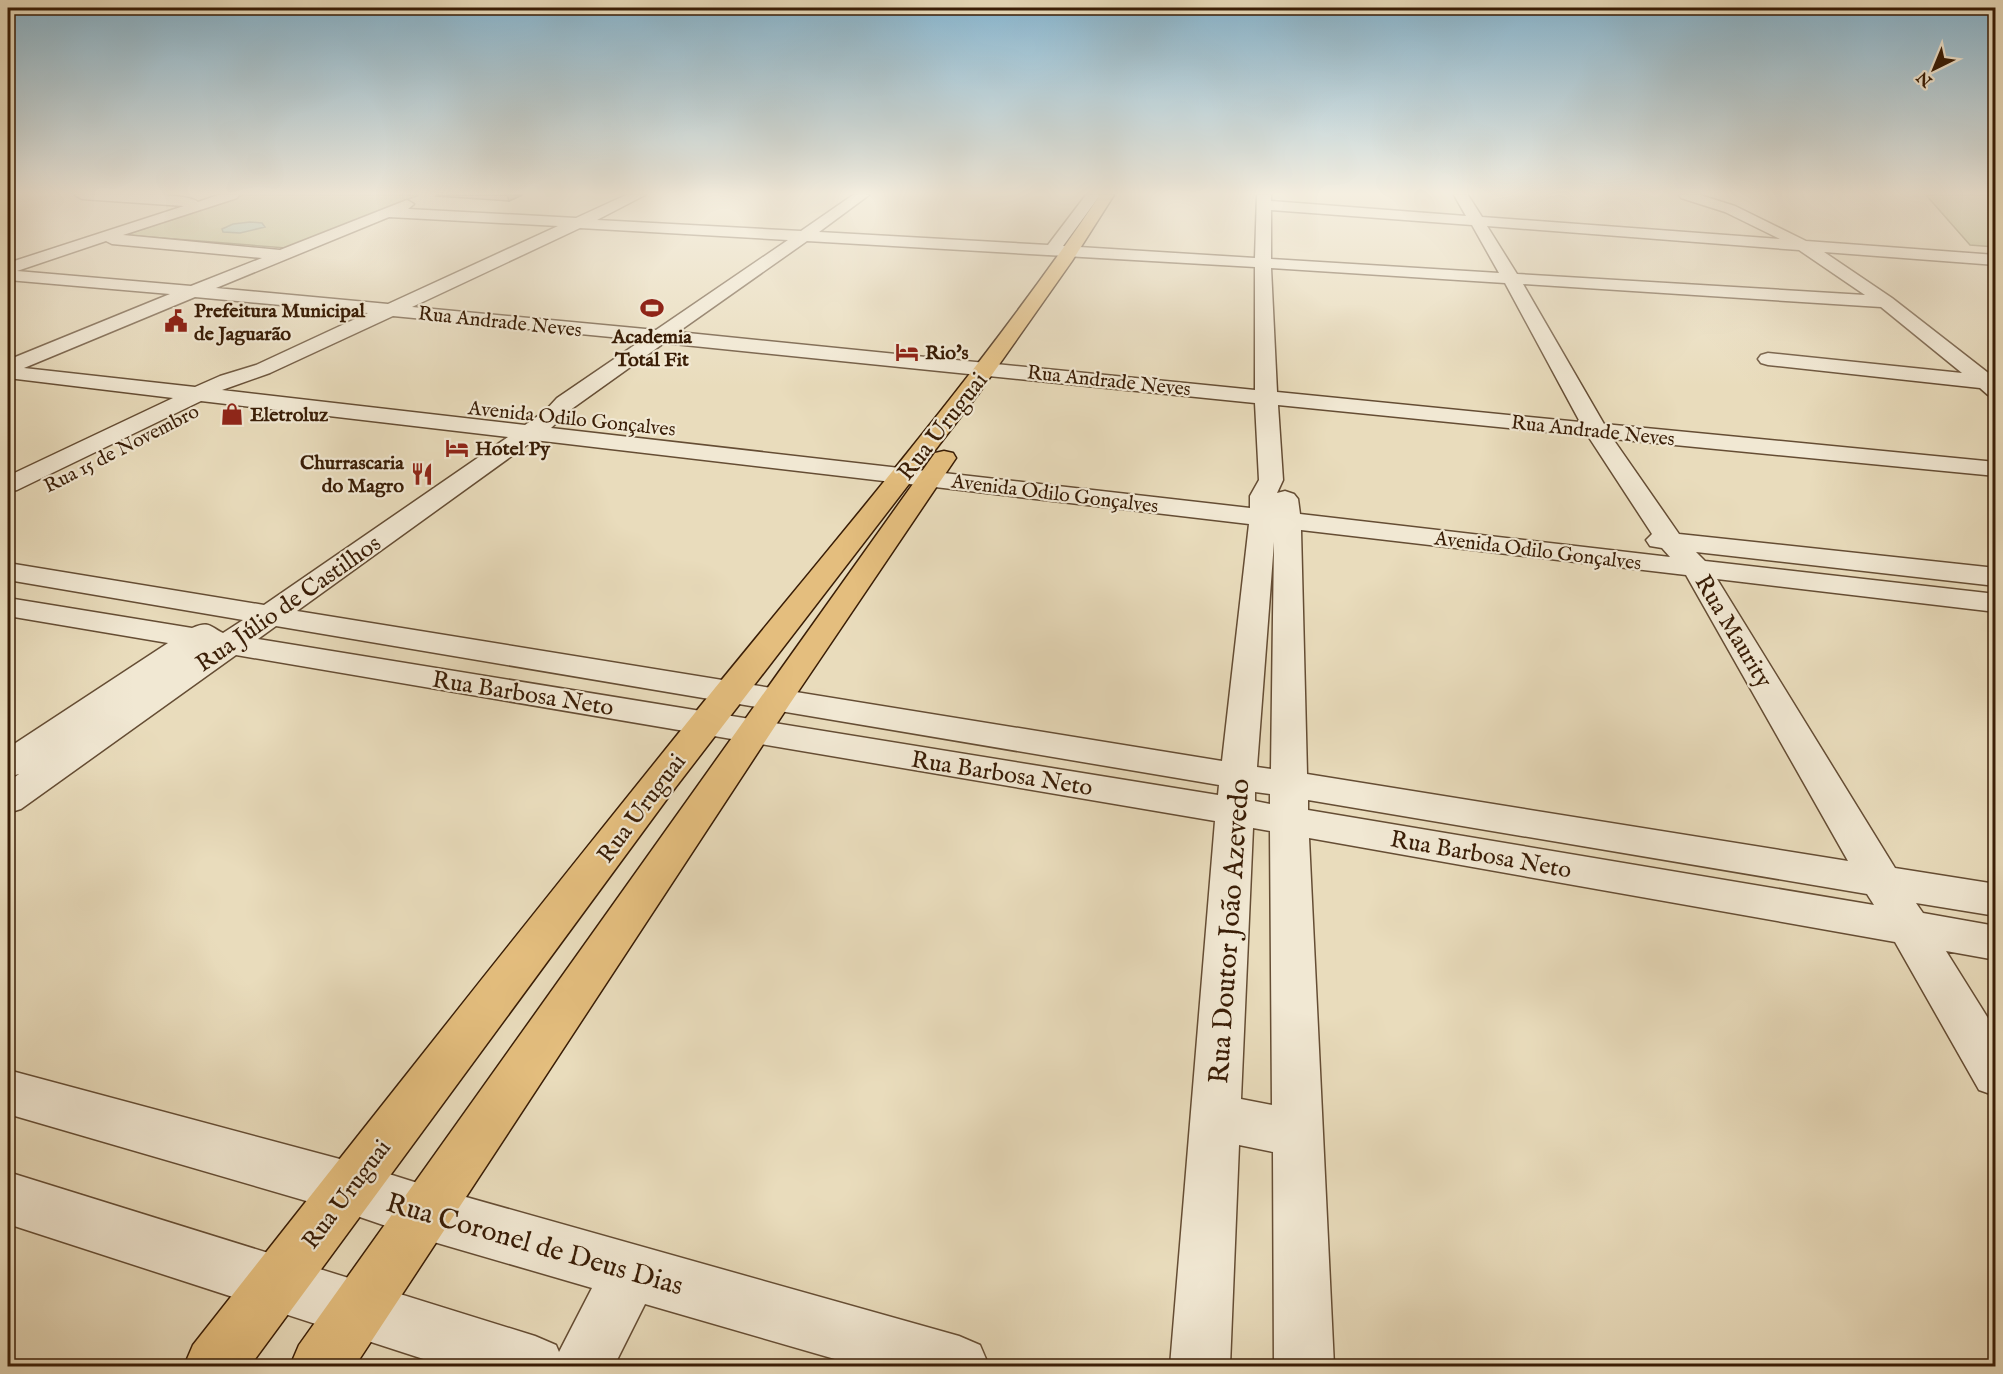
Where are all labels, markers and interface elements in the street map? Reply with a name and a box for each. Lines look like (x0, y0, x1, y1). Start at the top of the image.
north arrow (1904, 39, 1964, 99)
text: N (1913, 66, 1938, 91)
sports icon: Academia Total Fit (639, 295, 665, 321)
place label: Prefeitura Municipal de Jaguarão (194, 299, 366, 347)
street label: Rua Andrade Neves (417, 301, 583, 344)
public building icon: Prefeitura Municipal de Jaguarão (163, 308, 189, 334)
place label: Academia Total Fit (611, 325, 692, 373)
hotel icon: Rio's (894, 339, 920, 365)
place label: Rio's (925, 341, 969, 366)
street label: Rua Andrade Neves (1026, 360, 1192, 403)
street label: Rua Uruguai (891, 366, 995, 487)
street label: Avenida Odilo Gonçalves (466, 396, 677, 443)
street label: Rua 15 de Novembro (40, 399, 204, 499)
shop icon: Eletroluz (219, 401, 245, 427)
place label: Eletroluz (250, 403, 329, 428)
street label: Rua Andrade Neves (1510, 410, 1676, 453)
hotel icon: Hotel Py (444, 435, 470, 461)
place label: Hotel Py (475, 437, 551, 462)
place label: Churrascaria do Magro (300, 451, 404, 499)
restaurant icon: Churrascaria do Magro (409, 461, 435, 487)
street label: Avenida Odilo Gonçalves (949, 469, 1160, 520)
street label: Avenida Odilo Gonçalves (1432, 526, 1643, 577)
street label: Rua Júlio de Castilhos (190, 529, 388, 680)
street label: Rua Maurity (1687, 569, 1779, 694)
street label: Rua Barbosa Neto (430, 665, 616, 724)
street label: Rua Barbosa Neto (909, 745, 1095, 804)
street label: Rua Uruguai (591, 748, 694, 870)
street label: Rua Doutor João Azevedo (1202, 777, 1259, 1085)
street label: Rua Barbosa Neto (1388, 824, 1574, 887)
street label: Rua Uruguai (296, 1134, 399, 1256)
street label: Rua Coronel de Deus Dias (382, 1186, 687, 1305)

